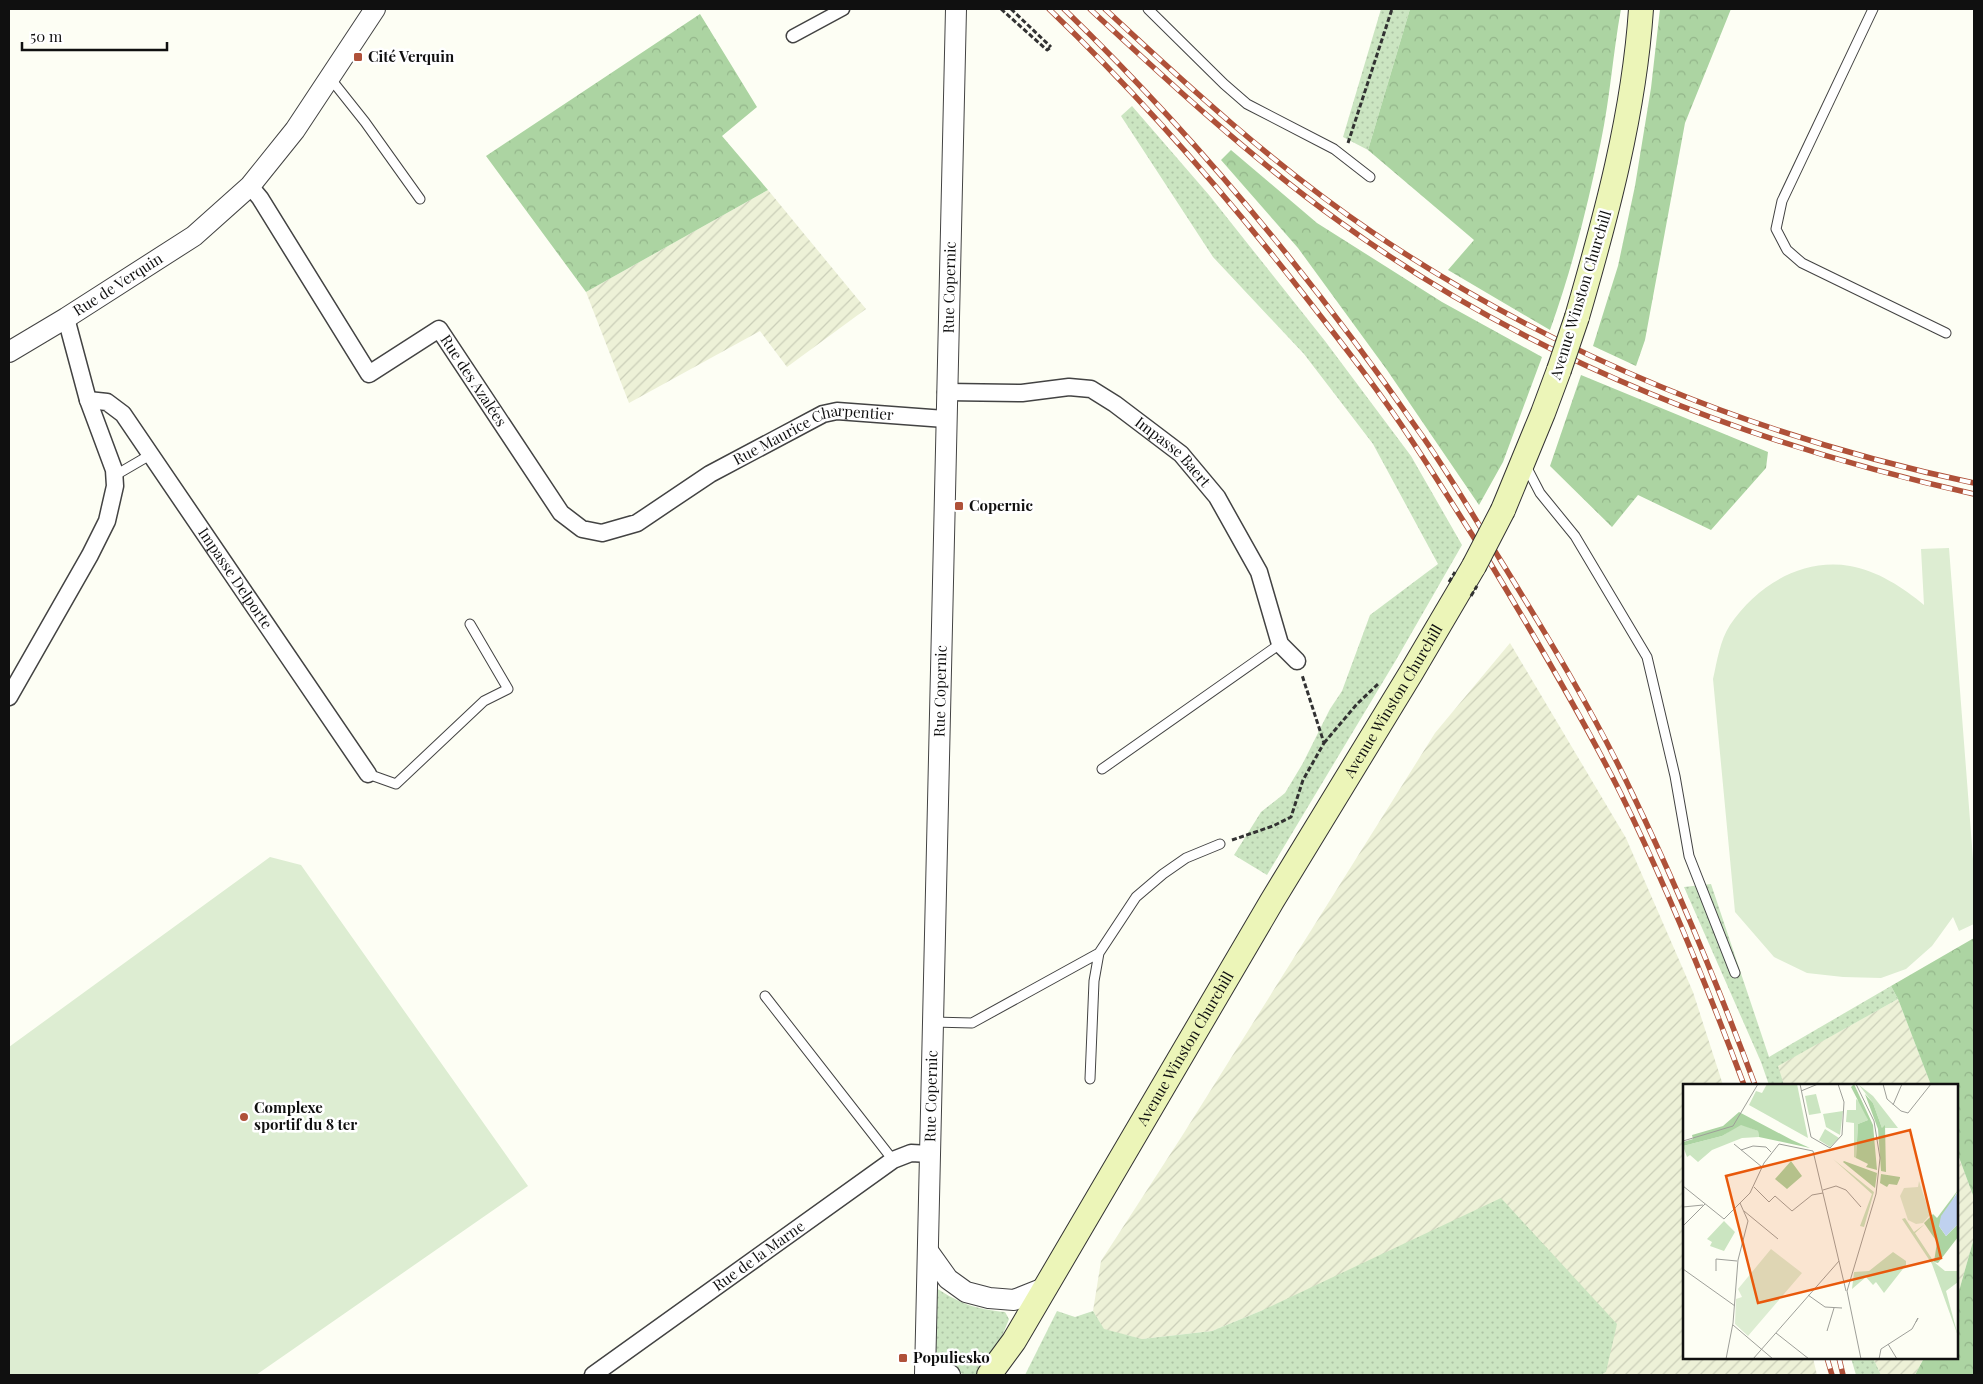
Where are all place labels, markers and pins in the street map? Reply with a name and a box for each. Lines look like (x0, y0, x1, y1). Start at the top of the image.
place label: Cité Verquin (368, 46, 455, 66)
marker: Cité Verquin (352, 51, 364, 63)
place label: Copernic (969, 495, 1033, 515)
marker: Copernic (953, 500, 965, 512)
place label: Complexe sportif du 8 ter (254, 1097, 357, 1134)
marker: Complexe sportif du 8 ter (238, 1111, 250, 1123)
place label: Populiesko (913, 1347, 990, 1367)
marker: Populiesko (897, 1352, 909, 1364)

